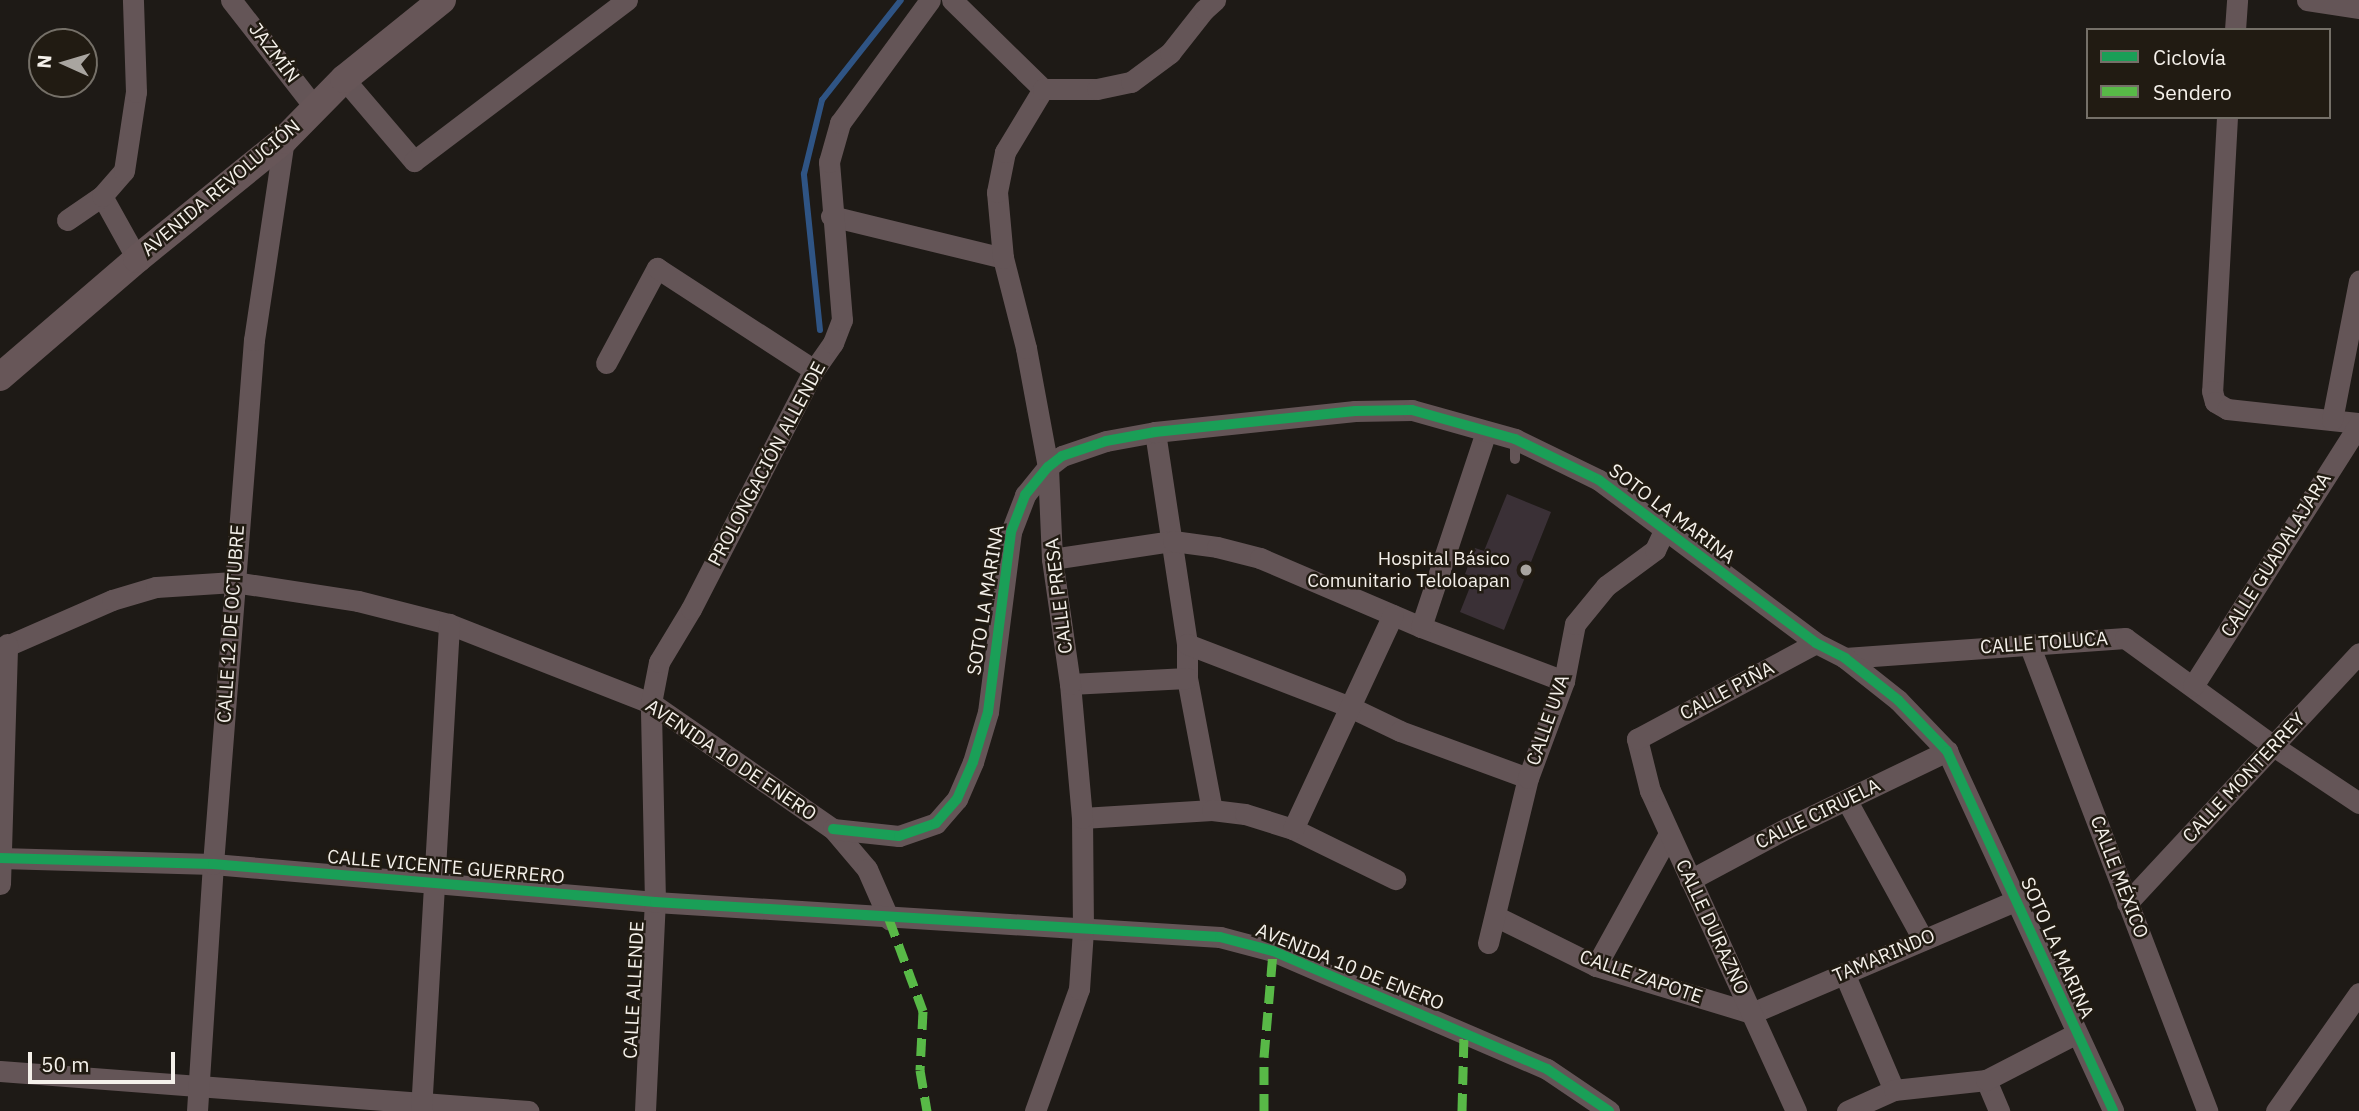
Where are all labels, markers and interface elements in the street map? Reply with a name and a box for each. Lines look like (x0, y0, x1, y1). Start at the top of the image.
street label: JAZMÍN (244, 18, 304, 88)
north arrow (28, 28, 98, 98)
legend (2086, 28, 2331, 119)
text: Ciclovía (2153, 43, 2226, 71)
text: N (32, 54, 56, 69)
text: Sendero (2153, 78, 2232, 106)
street label: AVENIDA REVOLUCIÓN (137, 115, 305, 261)
street label: PROLONGACIÓN ALLENDE (703, 358, 831, 570)
street label: SOTO LA MARINA (1604, 459, 1740, 569)
street label: CALLE GUADALAJARA (2216, 469, 2336, 641)
street label: SOTO LA MARINA (963, 523, 1009, 677)
street label: CALLE 12 DE OCTUBRE (213, 524, 249, 724)
street label: CALLE PRESA (1041, 537, 1077, 655)
place label: Hospital Básico Comunitario Teloloapan (1307, 548, 1510, 592)
marker: Hospital Básico Comunitario Teloloapan (1516, 560, 1536, 580)
street label: CALLE TOLUCA (1979, 627, 2109, 659)
street label: CALLE PIÑA (1676, 657, 1778, 725)
street label: CALLE UVA (1522, 672, 1574, 768)
street label: AVENIDA 10 DE ENERO (641, 694, 821, 826)
street label: CALLE MONTERREY (2178, 708, 2310, 848)
street label: CALLE CIRUELA (1752, 774, 1884, 854)
street label: CALLE MÉXICO (2085, 813, 2153, 941)
street label: CALLE VICENTE GUERRERO (326, 845, 566, 889)
street label: CALLE DURAZNO (1671, 856, 1753, 998)
street label: SOTO LA MARINA (2016, 874, 2098, 1022)
street label: AVENIDA 10 DE ENERO (1253, 919, 1447, 1015)
street label: CALLE ALLENDE (619, 920, 649, 1060)
street label: TAMARINDO (1829, 924, 1939, 988)
street label: CALLE ZAPOTE (1577, 945, 1705, 1009)
scale bar (32, 1038, 178, 1082)
text: 50 m (41, 1050, 90, 1078)

